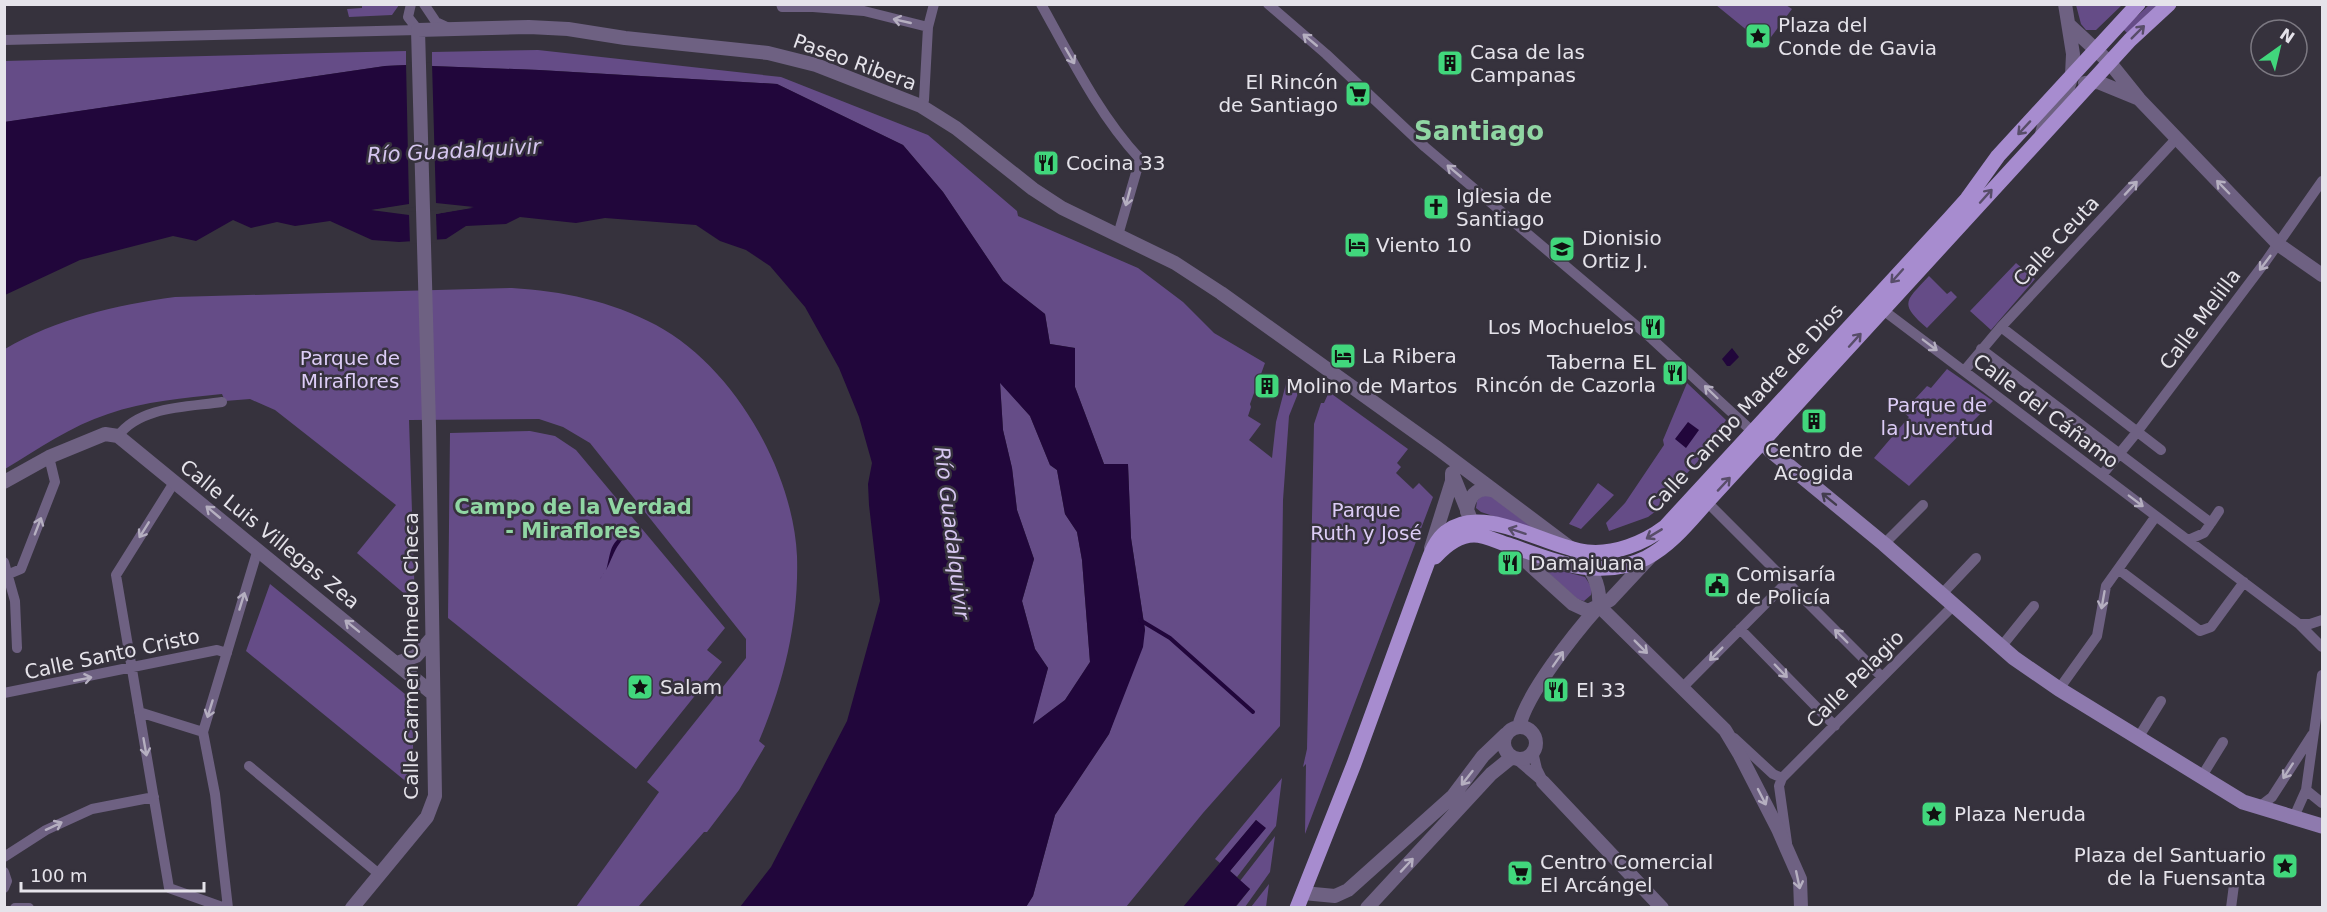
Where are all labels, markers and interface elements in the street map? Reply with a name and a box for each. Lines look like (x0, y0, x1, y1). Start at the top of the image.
place label: Plaza del Conde de Gavia (1778, 13, 1937, 60)
one-way arrow (893, 14, 912, 26)
north arrow (2249, 18, 2309, 78)
place icon: Plaza del Conde de Gavia (1743, 21, 1773, 51)
one-way arrow (2130, 24, 2145, 39)
text: N (2276, 24, 2298, 48)
street label: Paseo Ribera (790, 29, 920, 95)
one-way arrow (1303, 33, 1318, 47)
place label: Casa de las Campanas (1470, 40, 1585, 87)
one-way arrow (1064, 47, 1076, 64)
building icon: Casa de las Campanas (1435, 48, 1465, 78)
place label: El Rincón de Santiago (1218, 70, 1338, 117)
supermarket icon: El Rincón de Santiago (1343, 79, 1373, 109)
district label: Santiago (1414, 116, 1544, 146)
one-way arrow (2017, 120, 2031, 135)
water label: Río Guadalquivir (367, 134, 543, 168)
restaurant icon: Cocina 33 (1031, 148, 1061, 178)
place label: Cocina 33 (1066, 151, 1166, 175)
one-way arrow (1446, 164, 1462, 177)
one-way arrow (2123, 180, 2138, 195)
one-way arrow (2216, 180, 2231, 195)
place label: Iglesia de Santiago (1456, 184, 1552, 231)
one-way arrow (1122, 187, 1133, 206)
one-way arrow (1979, 189, 1993, 204)
street label: Calle Ceuta (2008, 191, 2104, 291)
church icon: Iglesia de Santiago (1421, 192, 1451, 222)
place label: Dionisio Ortiz J. (1582, 226, 1662, 273)
hotel icon: Viento 10 (1342, 230, 1372, 260)
place label: Viento 10 (1376, 233, 1472, 257)
school or university icon: Dionisio Ortiz J. (1547, 234, 1577, 264)
one-way arrow (2258, 255, 2271, 271)
street label: Calle Melilla (2154, 264, 2246, 374)
one-way arrow (1890, 268, 1904, 283)
street label: Calle Campo Madre de Dios (1642, 299, 1848, 517)
restaurant icon: Los Mochuelos (1638, 312, 1668, 342)
place label: Los Mochuelos (1488, 315, 1634, 339)
one-way arrow (1848, 333, 1862, 348)
one-way arrow (1922, 338, 1938, 351)
hotel icon: La Ribera (1328, 341, 1358, 371)
place label: La Ribera (1362, 344, 1457, 368)
park label: Parque de Miraflores (300, 346, 400, 393)
street label: Calle del Cáñamo (1969, 349, 2123, 473)
place label: Taberna EL Rincón de Cazorla (1475, 350, 1657, 397)
restaurant icon: Taberna EL Rincón de Cazorla (1660, 358, 1690, 388)
building icon: Molino de Martos (1252, 371, 1282, 401)
place label: Molino de Martos (1286, 374, 1457, 398)
one-way arrow (1703, 384, 1718, 399)
park label: Parque de la Juventud (1881, 393, 1993, 440)
building icon: Centro de Acogida (1799, 406, 1829, 436)
place label: Centro de Acogida (1765, 438, 1863, 485)
water label: Río Guadalquivir (929, 445, 975, 622)
street label: Calle Luis Villegas Zea (175, 454, 365, 614)
one-way arrow (1716, 477, 1731, 492)
one-way arrow (1821, 492, 1837, 505)
one-way arrow (2127, 494, 2143, 507)
district label: Campo de la Verdad - Miraflores (454, 495, 692, 543)
park label: Parque Ruth y José (1310, 498, 1422, 545)
one-way arrow (206, 505, 221, 519)
street label: Calle Carmen Olmedo Checa (399, 512, 423, 800)
one-way arrow (33, 518, 44, 536)
one-way arrow (138, 521, 150, 538)
one-way arrow (1508, 525, 1527, 536)
one-way arrow (1646, 528, 1663, 540)
restaurant icon: Damajuana (1495, 548, 1525, 578)
place label: Damajuana (1530, 551, 1645, 575)
place label: Comisaría de Policía (1736, 562, 1836, 609)
public building icon: Comisaría de Policía (1702, 570, 1732, 600)
one-way arrow (2097, 590, 2108, 609)
one-way arrow (237, 592, 248, 611)
one-way arrow (344, 620, 360, 633)
street label: Calle Santo Cristo (22, 624, 202, 684)
street label: Calle Pelagio (1801, 625, 1909, 733)
one-way arrow (1833, 628, 1848, 643)
one-way arrow (1634, 639, 1648, 654)
one-way arrow (1709, 646, 1724, 661)
one-way arrow (1552, 651, 1564, 667)
one-way arrow (1774, 664, 1789, 679)
place icon: Salam (625, 672, 655, 702)
one-way arrow (72, 673, 92, 684)
place label: Salam (660, 675, 722, 699)
restaurant icon: El 33 (1541, 675, 1571, 705)
place label: El 33 (1576, 678, 1626, 702)
one-way arrow (204, 700, 215, 719)
one-way arrow (140, 737, 151, 756)
one-way arrow (2282, 762, 2294, 779)
one-way arrow (1460, 769, 1473, 785)
one-way arrow (1757, 788, 1768, 806)
place icon: Plaza Neruda (1919, 799, 1949, 829)
place label: Plaza Neruda (1954, 802, 2086, 826)
one-way arrow (45, 820, 63, 832)
place label: Plaza del Santuario de la Fuensanta (2074, 843, 2266, 890)
place label: Centro Comercial El Arcángel (1540, 850, 1713, 897)
place icon: Plaza del Santuario de la Fuensanta (2270, 851, 2300, 881)
scale bar (21, 855, 204, 893)
one-way arrow (1400, 857, 1414, 872)
supermarket icon: Centro Comercial El Arcángel (1505, 858, 1535, 888)
text: 100 m (30, 865, 88, 886)
one-way arrow (1793, 869, 1804, 889)

